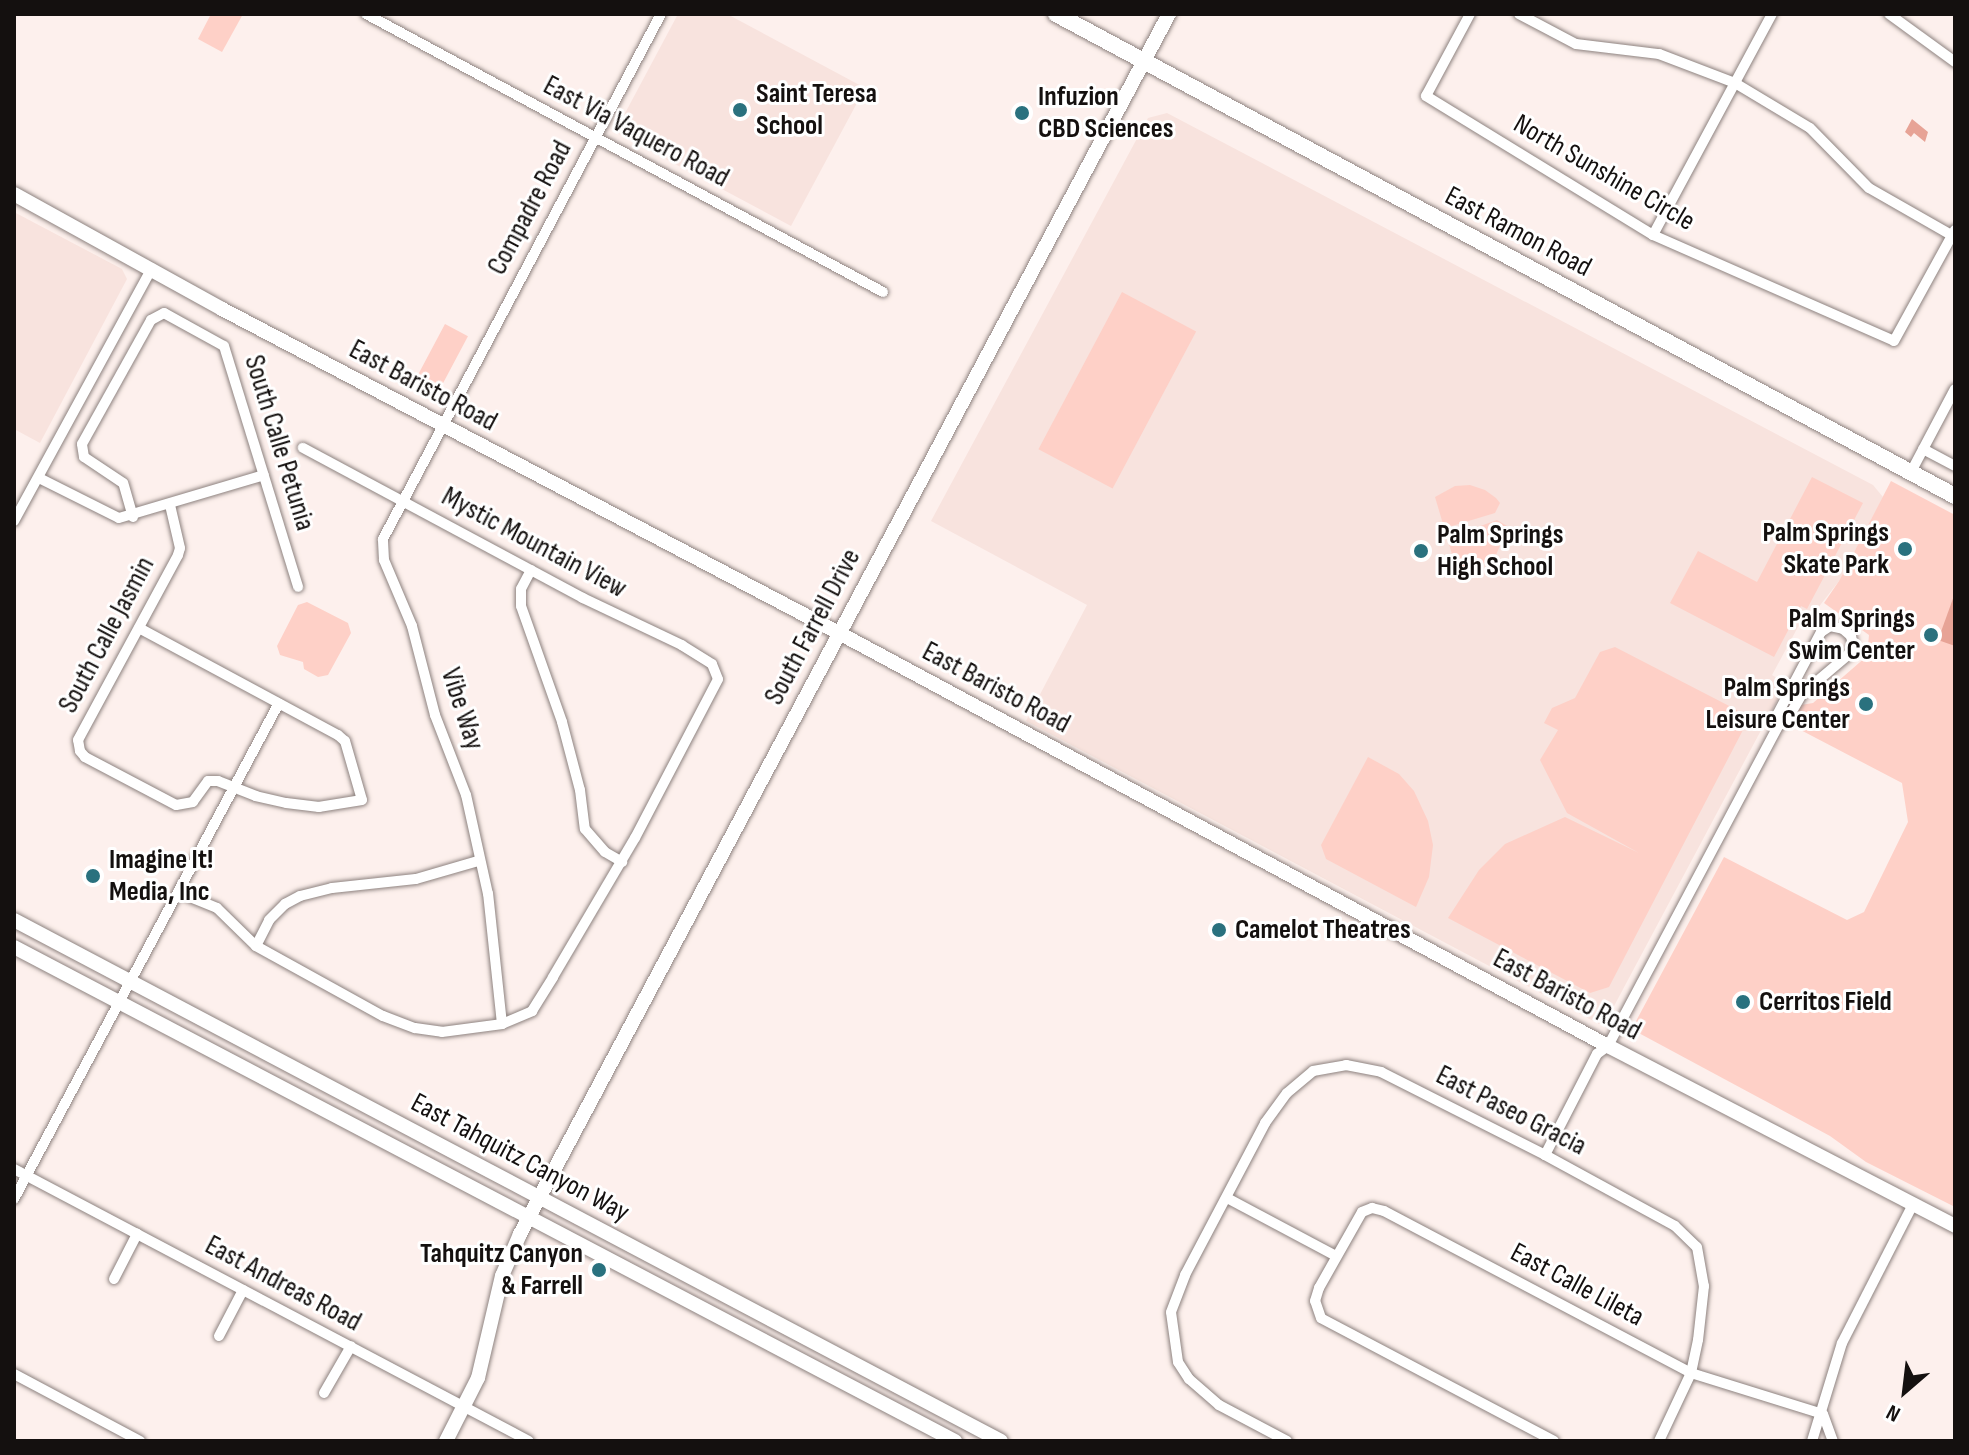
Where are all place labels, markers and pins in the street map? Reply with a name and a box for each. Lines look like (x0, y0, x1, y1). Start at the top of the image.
place label: Saint Teresa School (756, 77, 877, 143)
place label: Infuzion CBD Sciences (1038, 80, 1174, 146)
marker: Saint Teresa School (731, 101, 749, 119)
marker: Infuzion CBD Sciences (1013, 104, 1031, 122)
place label: Palm Springs Skate Park (1762, 516, 1889, 582)
place label: Palm Springs High School (1437, 518, 1564, 584)
marker: Palm Springs Skate Park (1896, 540, 1914, 558)
marker: Palm Springs High School (1412, 542, 1430, 560)
place label: Palm Springs Swim Center (1788, 602, 1915, 668)
marker: Palm Springs Swim Center (1922, 626, 1940, 644)
place label: Palm Springs Leisure Center (1705, 671, 1850, 737)
marker: Palm Springs Leisure Center (1857, 695, 1875, 713)
place label: Imagine It! Media, Inc (109, 843, 213, 909)
marker: Imagine It! Media, Inc (84, 867, 102, 885)
place label: Camelot Theatres (1235, 913, 1411, 947)
marker: Camelot Theatres (1210, 921, 1228, 939)
place label: Cerritos Field (1759, 985, 1892, 1019)
marker: Cerritos Field (1734, 993, 1752, 1011)
place label: Tahquitz Canyon & Farrell (420, 1237, 583, 1303)
marker: Tahquitz Canyon & Farrell (590, 1261, 608, 1279)

